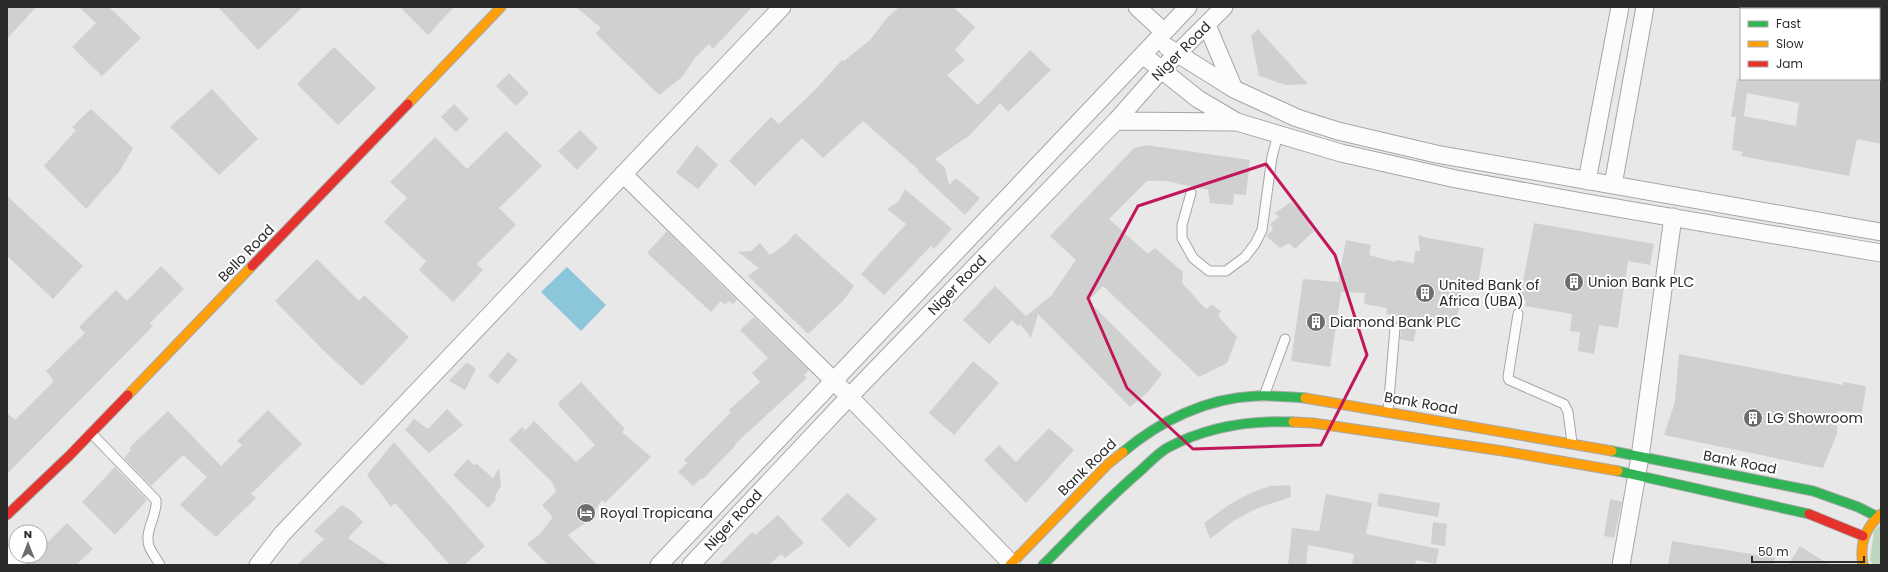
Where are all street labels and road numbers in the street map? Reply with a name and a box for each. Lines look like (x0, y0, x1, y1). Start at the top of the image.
street label: Niger Road (1147, 17, 1215, 85)
street label: Bello Road (213, 220, 279, 286)
street label: Niger Road (923, 250, 991, 320)
street label: Bank Road (1383, 387, 1459, 419)
street label: Bank Road (1053, 434, 1121, 500)
street label: Bank Road (1702, 445, 1778, 479)
street label: Niger Road (699, 485, 767, 555)

